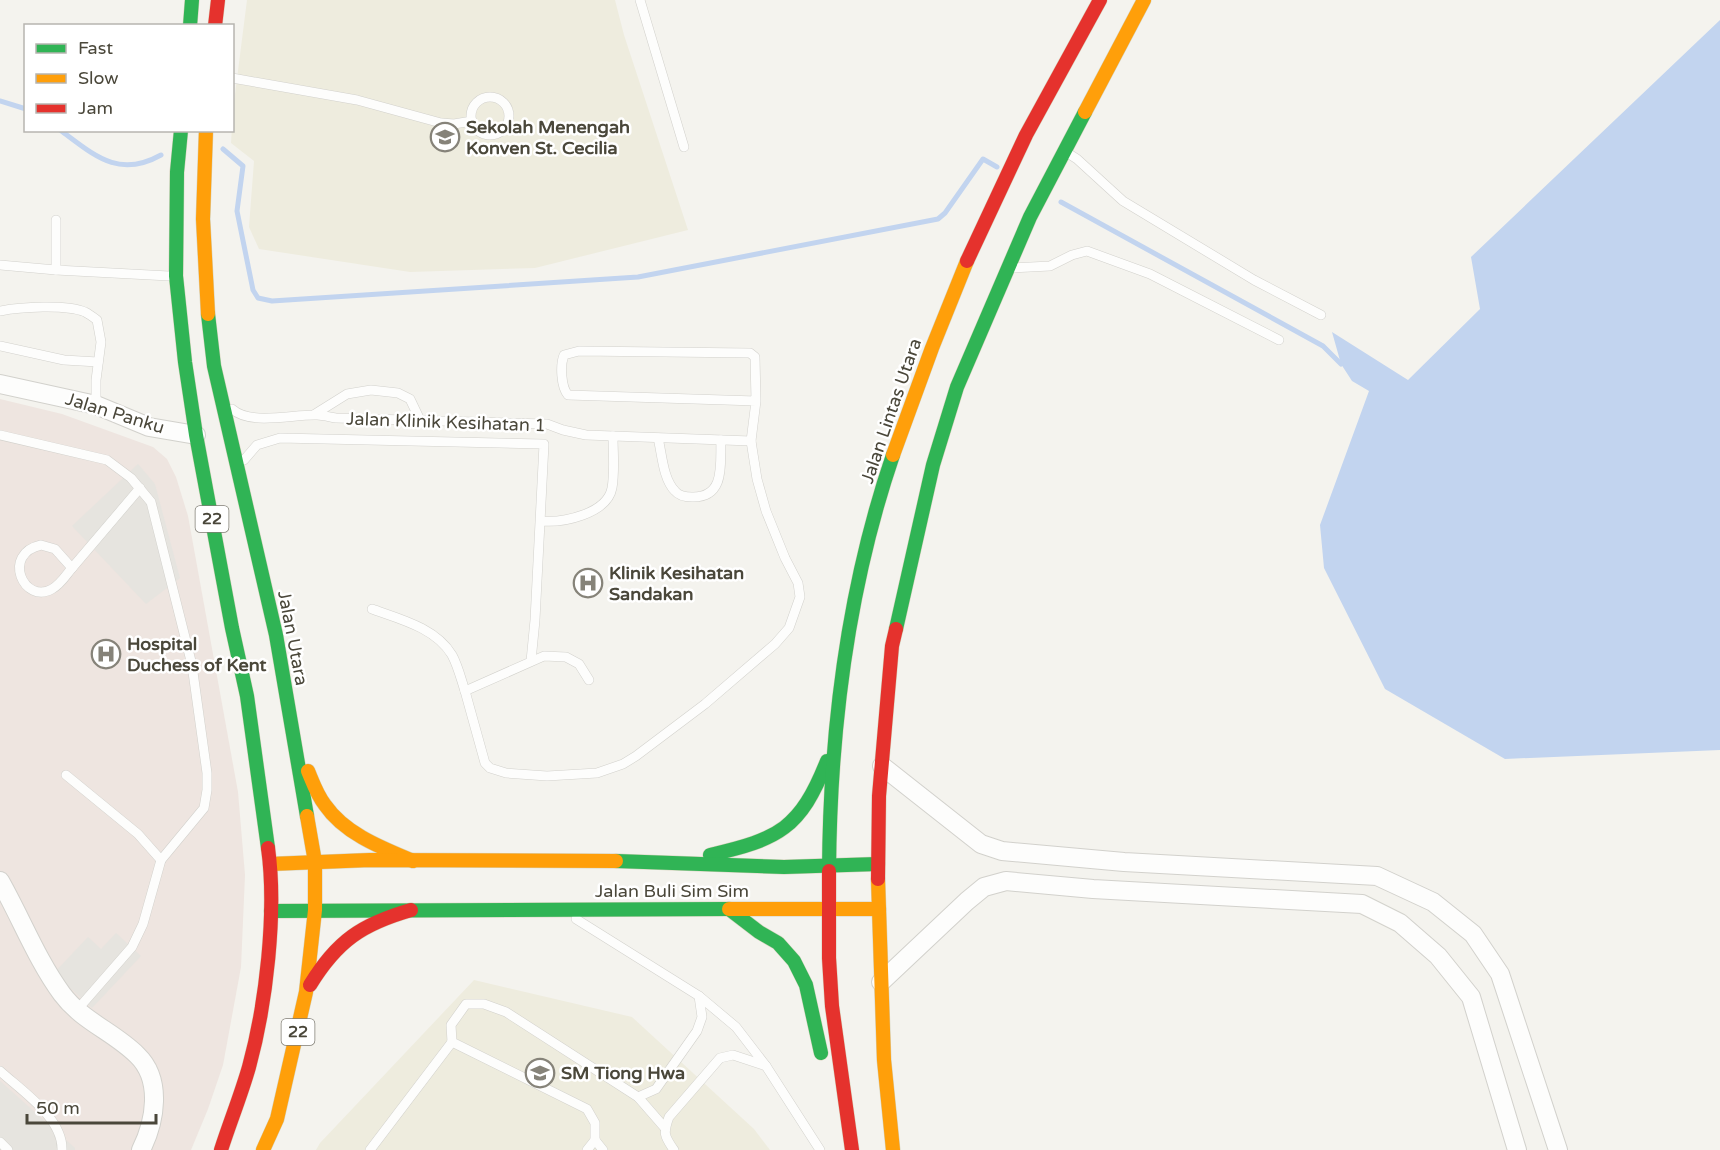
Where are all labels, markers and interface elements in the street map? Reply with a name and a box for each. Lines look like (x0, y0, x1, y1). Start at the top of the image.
legend (24, 24, 234, 132)
text: Fast (78, 37, 113, 59)
text: Slow (78, 67, 119, 89)
text: Jam (78, 97, 113, 119)
place label: Sekolah Menengah Konven St. Cecilia (466, 116, 630, 159)
school or university icon: Sekolah Menengah Konven St. Cecilia (429, 121, 461, 153)
street label: Jalan Lintas Utara (856, 336, 926, 486)
street label: Jalan Panku (63, 388, 167, 438)
street label: Jalan Klinik Kesihatan 1 (346, 408, 546, 436)
road number: 22 (196, 506, 228, 532)
place label: Klinik Kesihatan Sandakan (609, 562, 744, 605)
hospital icon: Klinik Kesihatan Sandakan (572, 567, 604, 599)
street label: Jalan Utara (273, 589, 313, 687)
place label: Hospital Duchess of Kent (127, 633, 266, 676)
hospital icon: Hospital Duchess of Kent (90, 638, 122, 670)
street label: Jalan Buli Sim Sim (595, 880, 749, 902)
road number: 22 (282, 1019, 314, 1045)
school or university icon: SM Tiong Hwa (524, 1057, 556, 1089)
place label: SM Tiong Hwa (561, 1062, 685, 1084)
scale bar (27, 1087, 156, 1125)
text: 50 m (36, 1097, 80, 1119)

